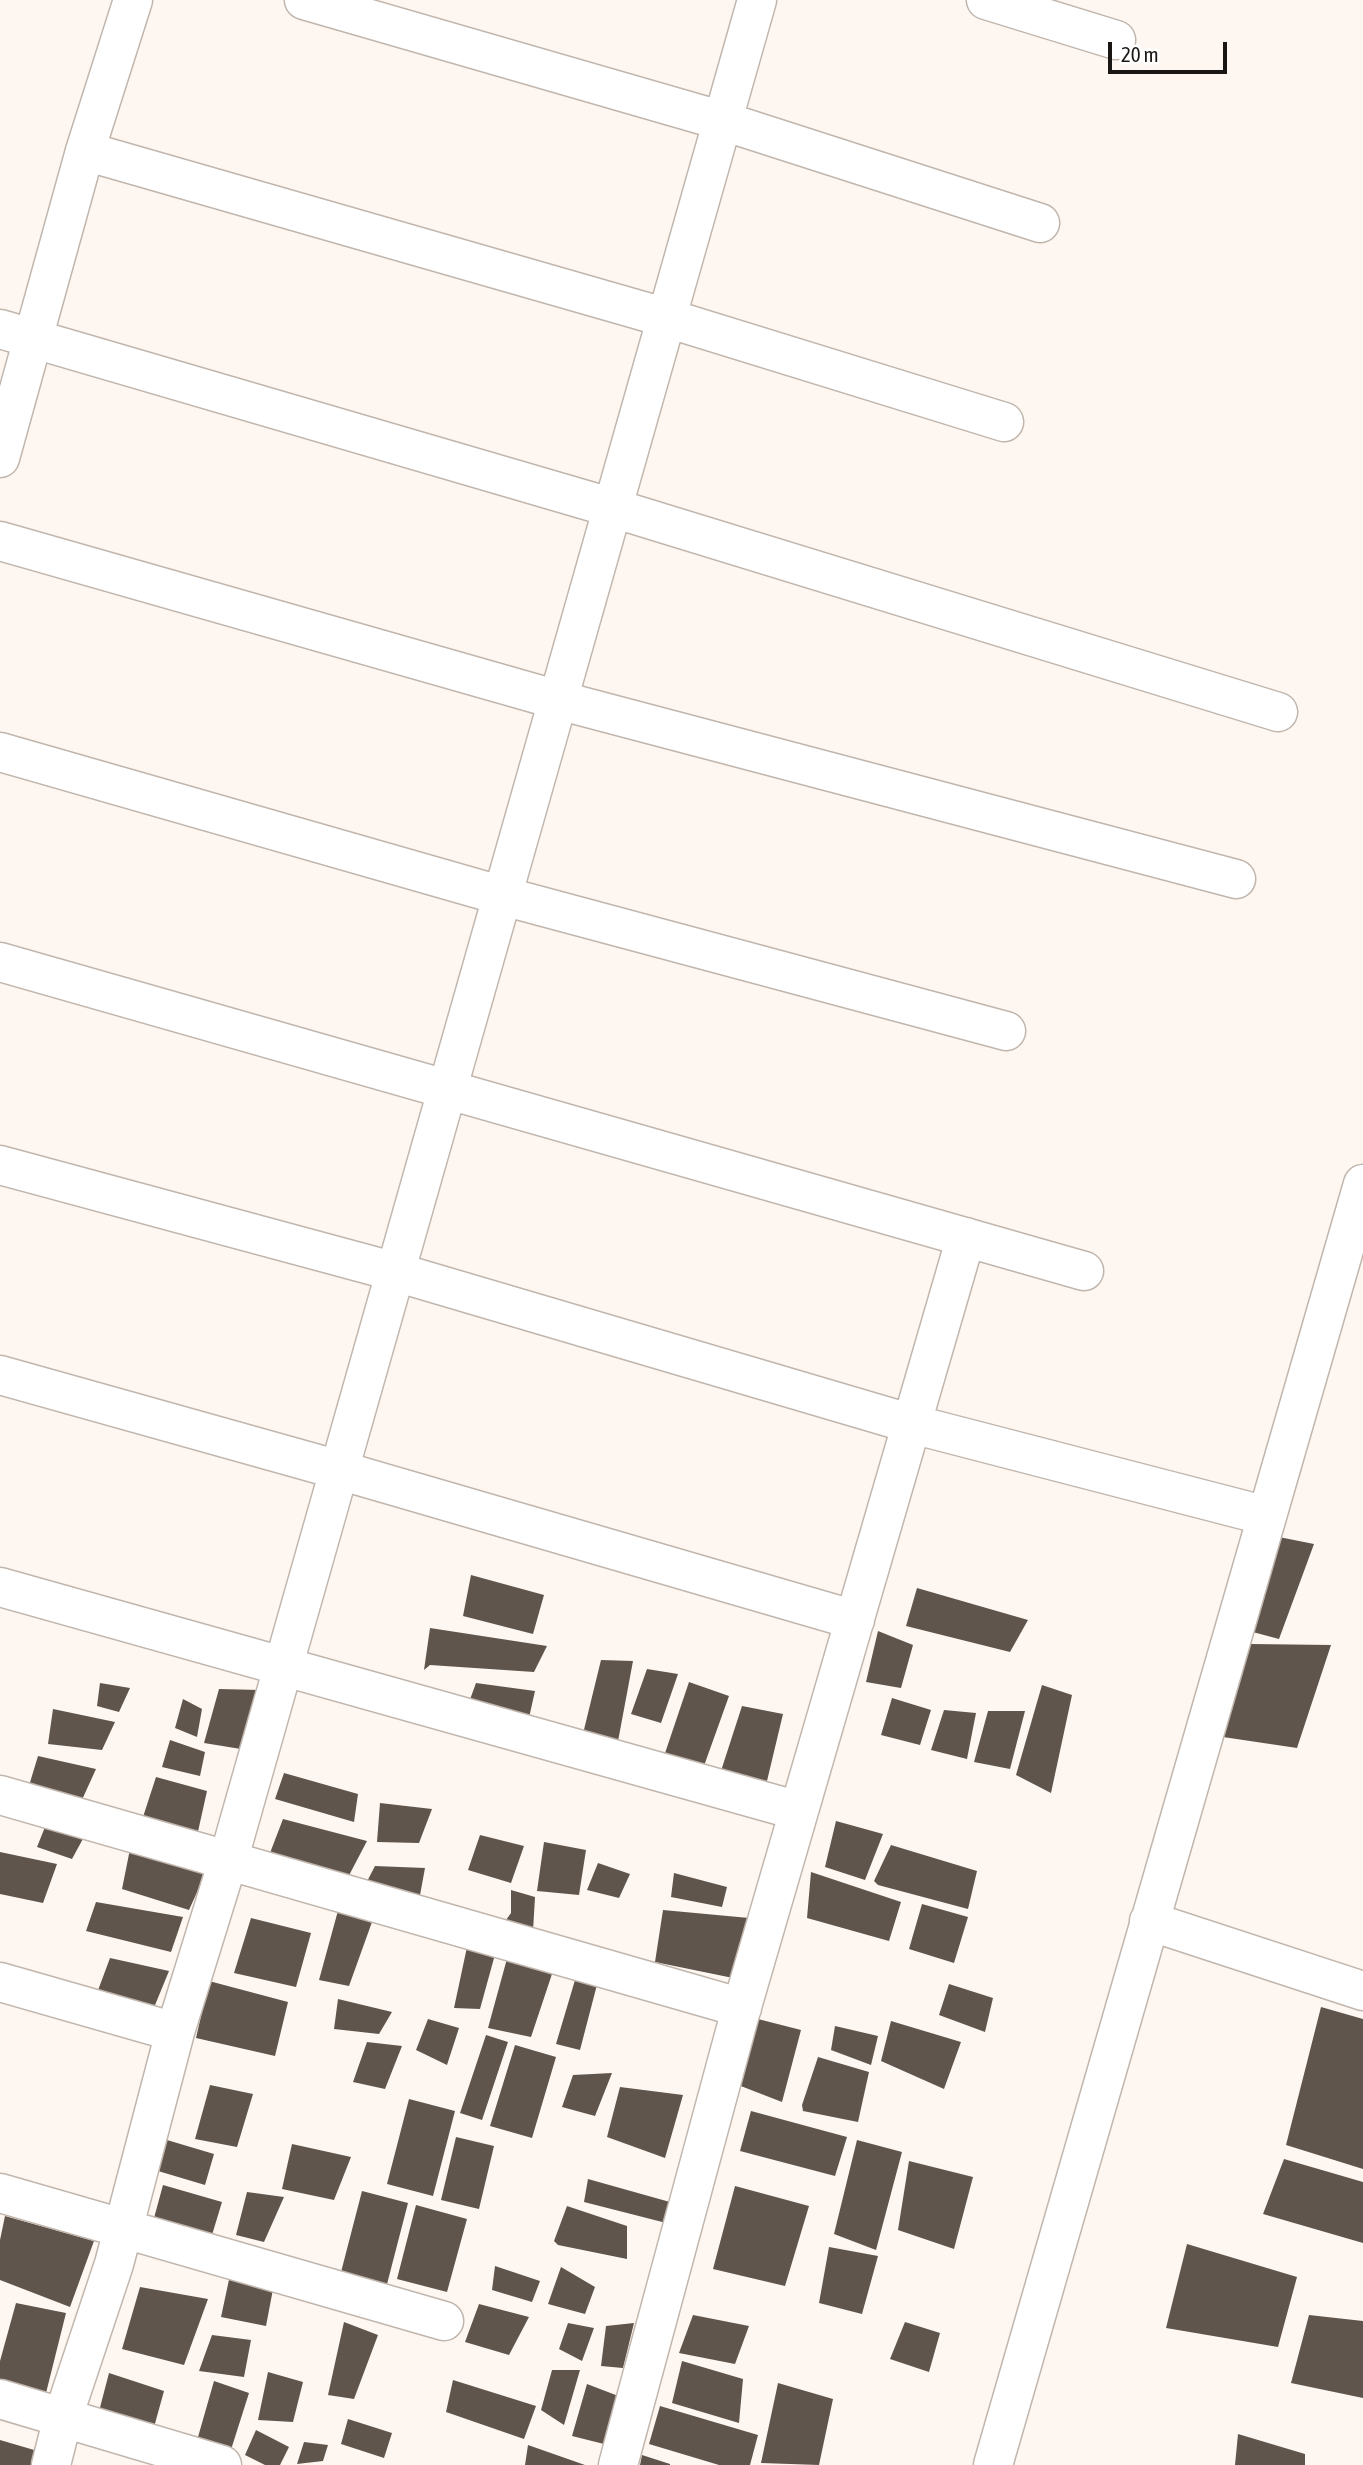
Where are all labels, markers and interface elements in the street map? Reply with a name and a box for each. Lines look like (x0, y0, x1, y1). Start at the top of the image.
scale bar (1111, 28, 1230, 72)
text: 20 m (1121, 42, 1159, 66)

